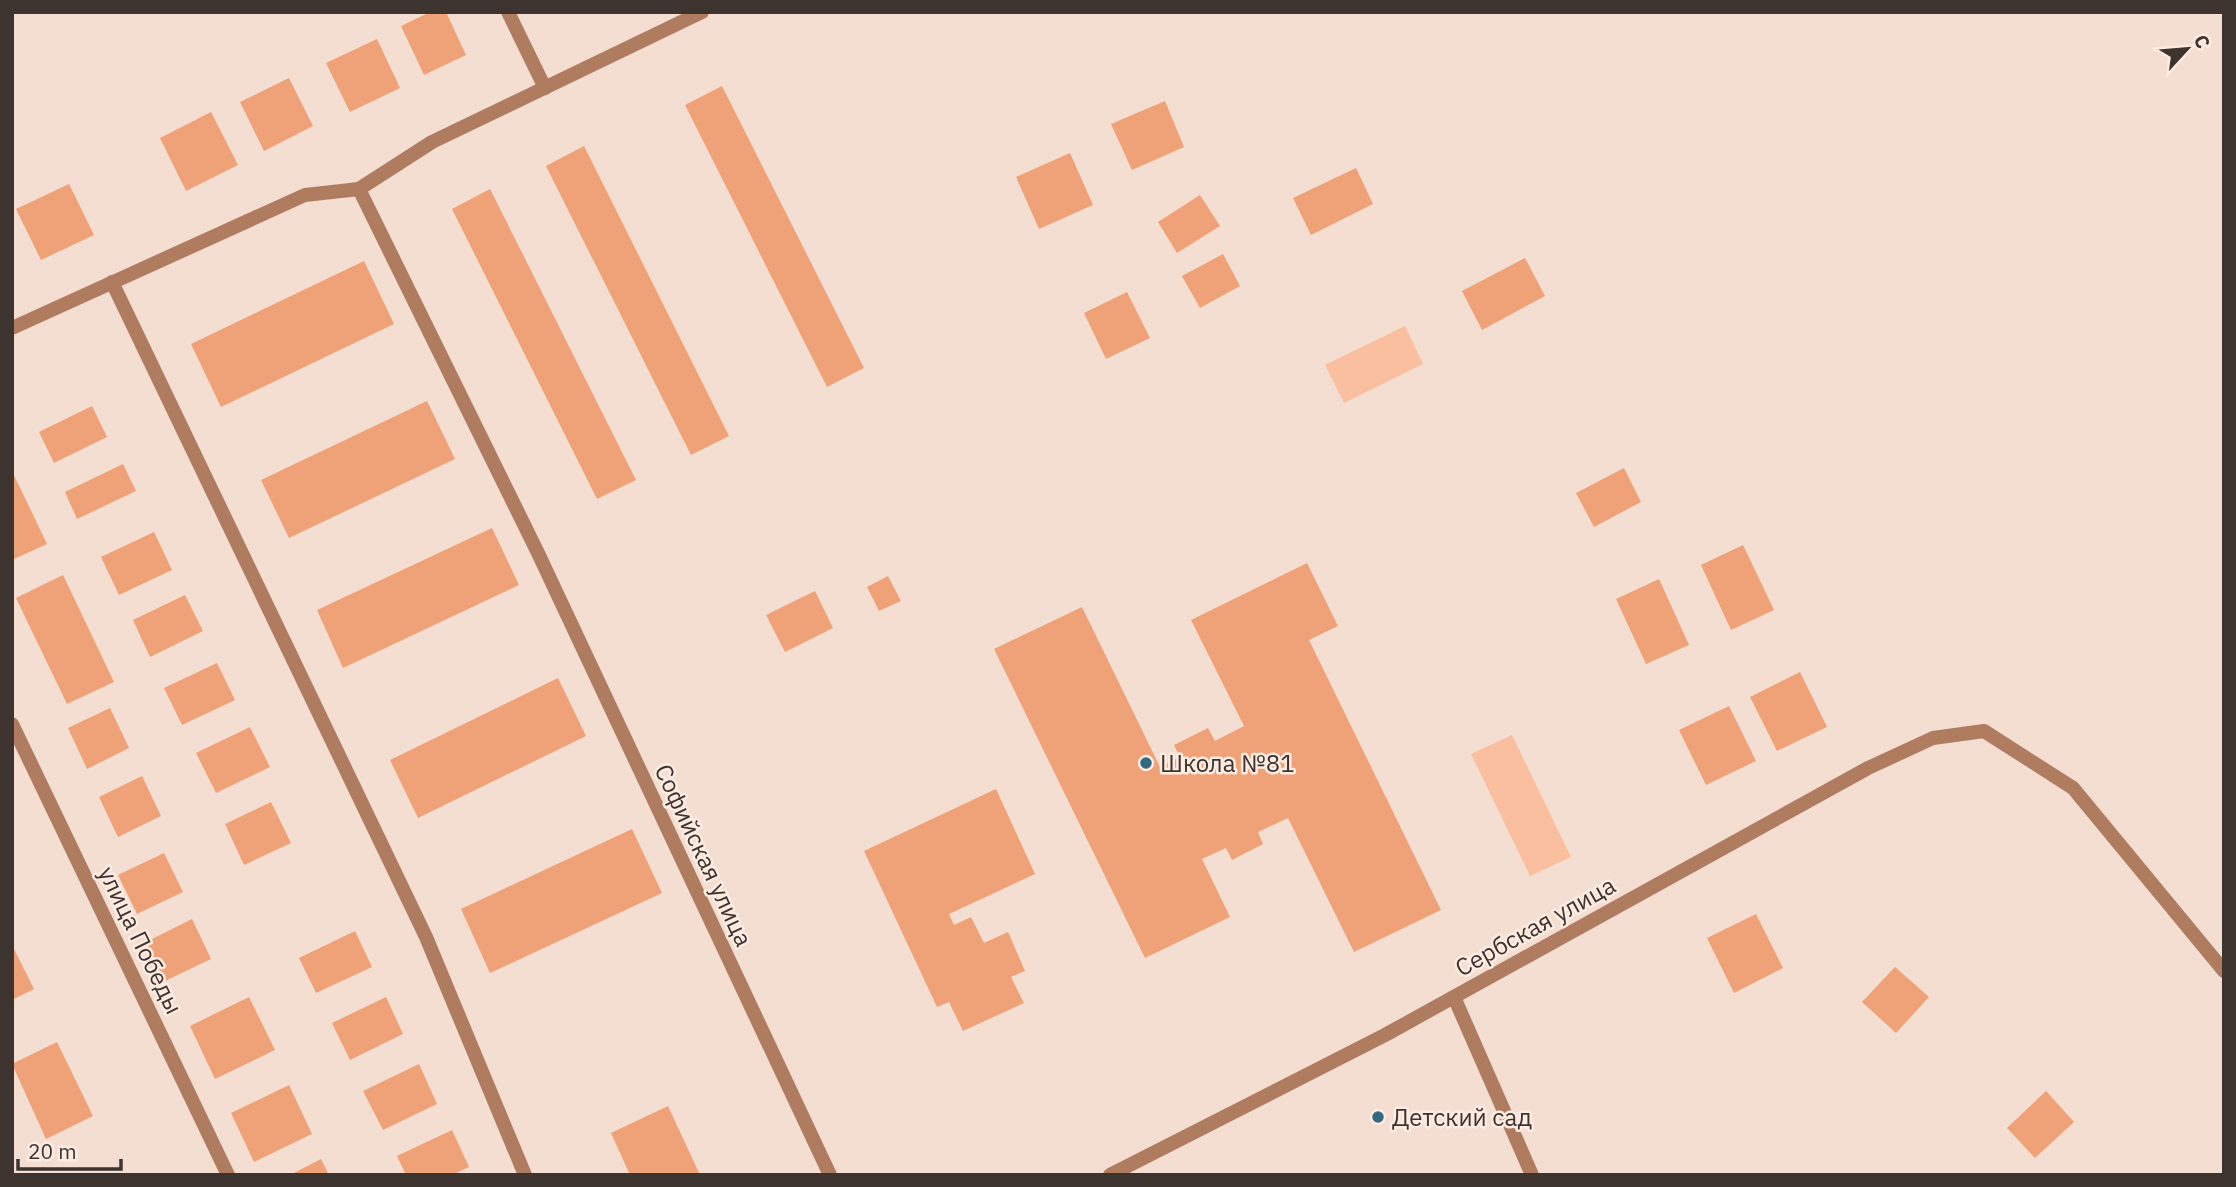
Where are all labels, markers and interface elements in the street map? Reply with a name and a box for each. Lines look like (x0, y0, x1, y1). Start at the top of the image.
north arrow (2152, 14, 2222, 84)
text: С (2189, 31, 2216, 52)
place label: Школа №81 (1160, 747, 1295, 779)
marker: Школа №81 (1138, 755, 1154, 771)
street label: Софийская улица (648, 759, 760, 951)
street label: улица Победы (91, 861, 191, 1019)
street label: Сербская улица (1449, 869, 1621, 983)
place label: Детский сад (1392, 1101, 1532, 1133)
marker: Детский сад (1370, 1109, 1386, 1125)
scale bar (18, 1128, 121, 1172)
text: 20 m (28, 1137, 77, 1165)

